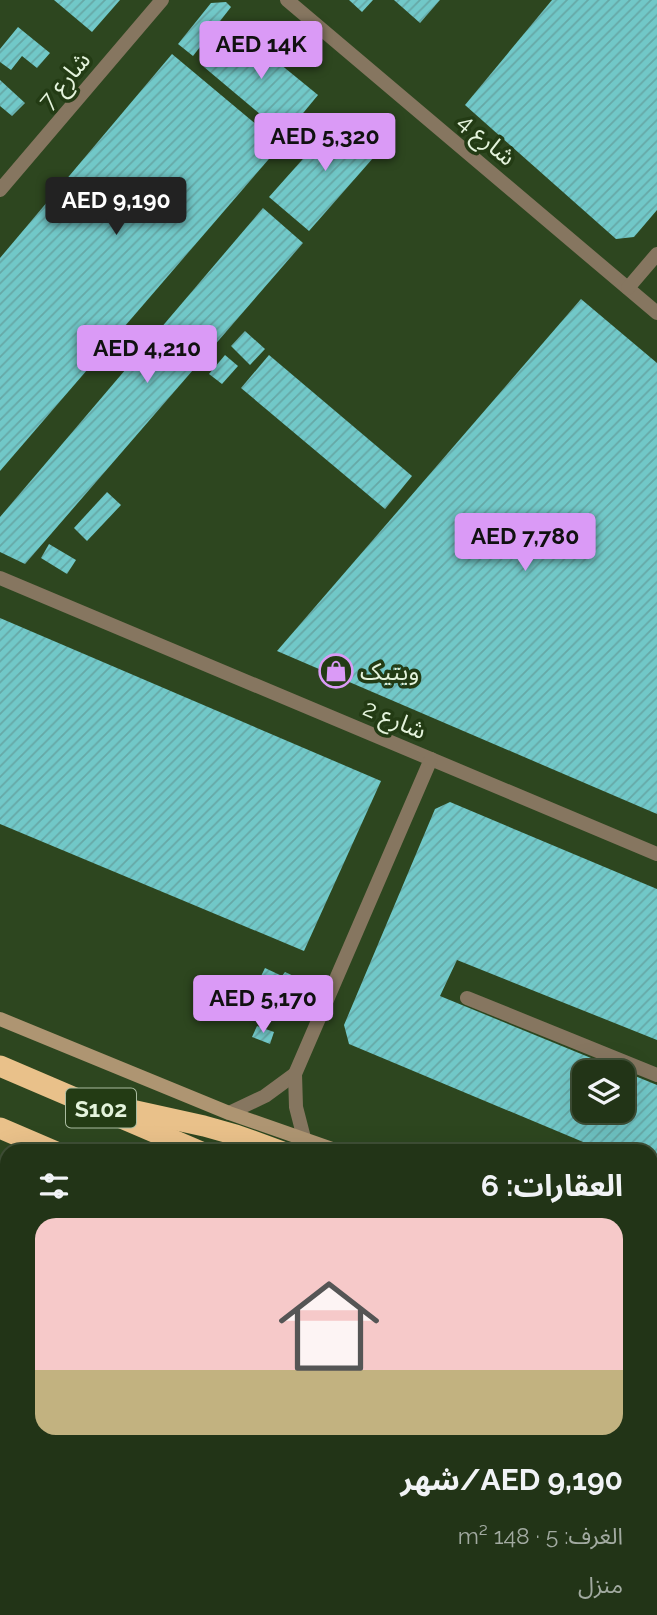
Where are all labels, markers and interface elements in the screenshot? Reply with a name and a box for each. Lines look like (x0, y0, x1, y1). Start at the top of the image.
pin: AED 14K (196, 22, 326, 81)
text: AED 14K (215, 30, 307, 57)
street label: شارع 7 (32, 45, 99, 116)
street label: شارع 4 (450, 107, 522, 174)
pin: AED 5,320 (245, 114, 405, 173)
text: AED 5,320 (270, 122, 380, 149)
pin: AED 9,190 (36, 177, 196, 237)
text: AED 9,190 (61, 186, 171, 213)
pin: AED 4,210 (67, 326, 227, 385)
text: AED 4,210 (93, 334, 201, 361)
pin: AED 7,780 (445, 514, 605, 573)
text: AED 7,780 (471, 522, 579, 549)
shop icon: ویتیک (317, 652, 355, 690)
place label: ویتیک (360, 657, 419, 686)
street label: شارع 2 (358, 693, 431, 748)
pin: AED 5,170 (183, 976, 343, 1035)
text: AED 5,170 (209, 984, 317, 1011)
map controls (572, 1060, 635, 1123)
button: layers (572, 1060, 635, 1123)
road number: S102 (66, 1088, 136, 1128)
icon: filters (35, 1167, 73, 1205)
text: العقارات: 6 (481, 1168, 623, 1203)
icon: home (266, 1263, 392, 1389)
text: AED 9,190/شهر (401, 1462, 623, 1497)
text: الغرف: 5 · 148 m² (458, 1522, 623, 1549)
text: منزل (578, 1571, 623, 1598)

